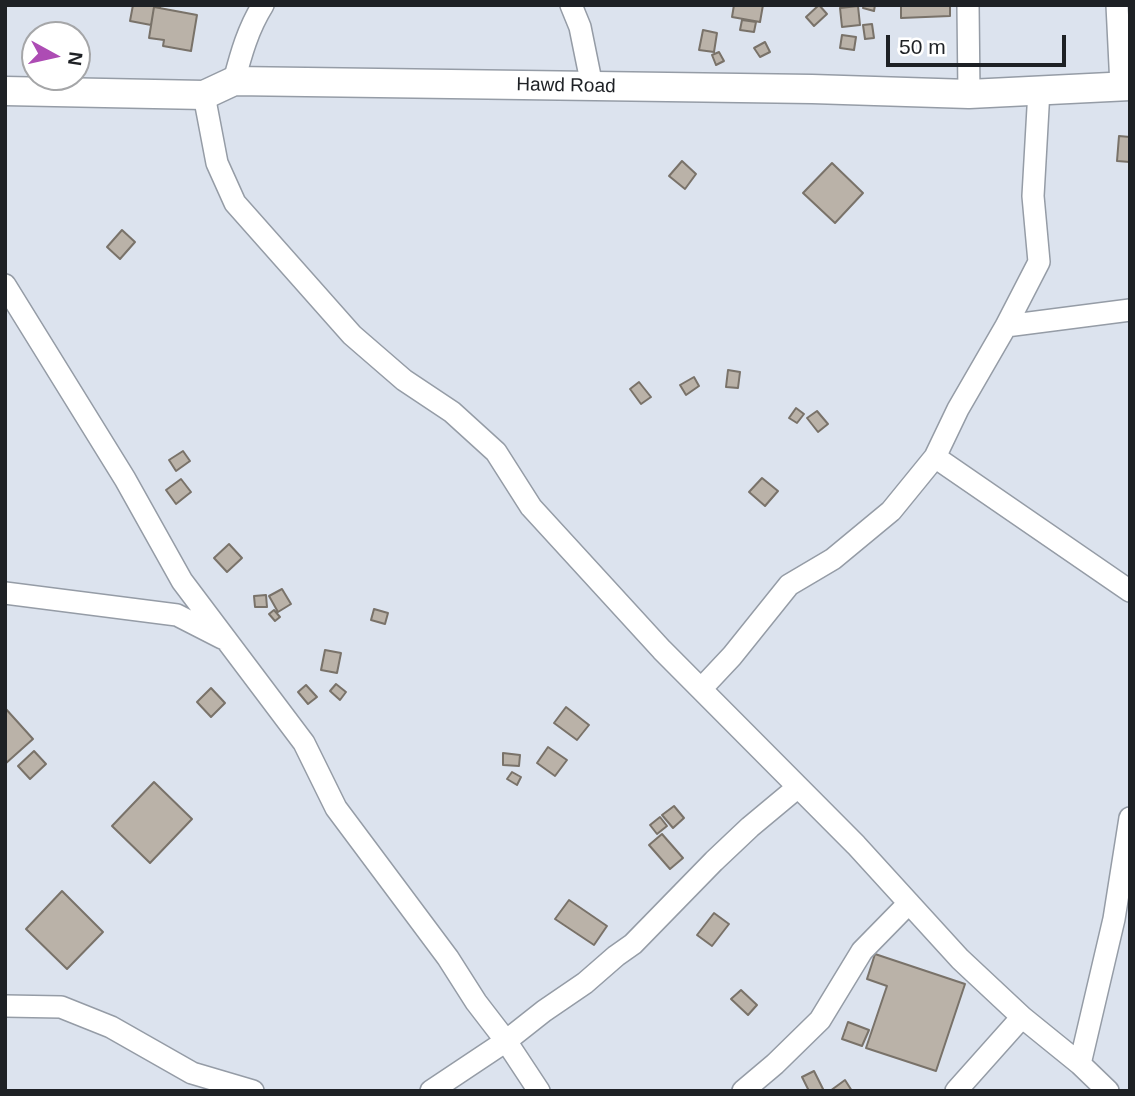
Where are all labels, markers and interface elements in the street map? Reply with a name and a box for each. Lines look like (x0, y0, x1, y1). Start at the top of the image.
north arrow (21, 21, 91, 91)
scale bar (890, 21, 1070, 65)
text: 50 m (899, 35, 946, 58)
text: N (64, 50, 87, 67)
street label: Hawd Road (516, 74, 616, 98)

